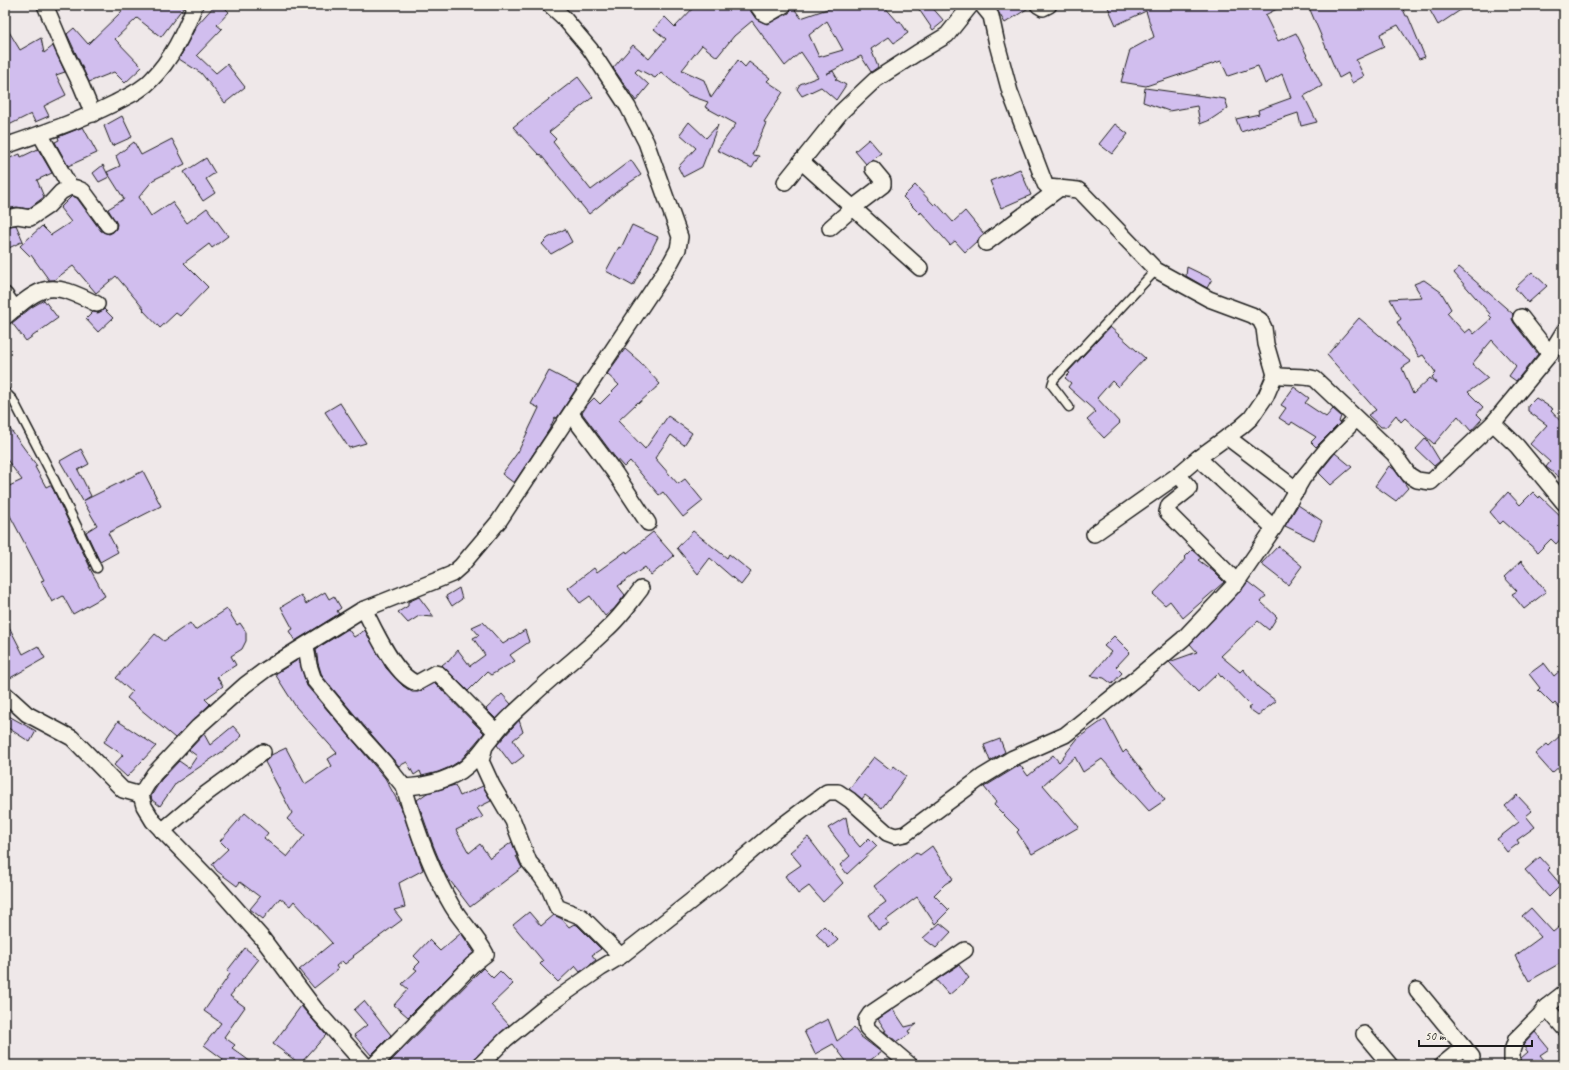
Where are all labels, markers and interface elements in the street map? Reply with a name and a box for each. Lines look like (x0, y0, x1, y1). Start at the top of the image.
scale bar (1419, 1022, 1532, 1048)
text: 50 m (1425, 1028, 1447, 1044)

